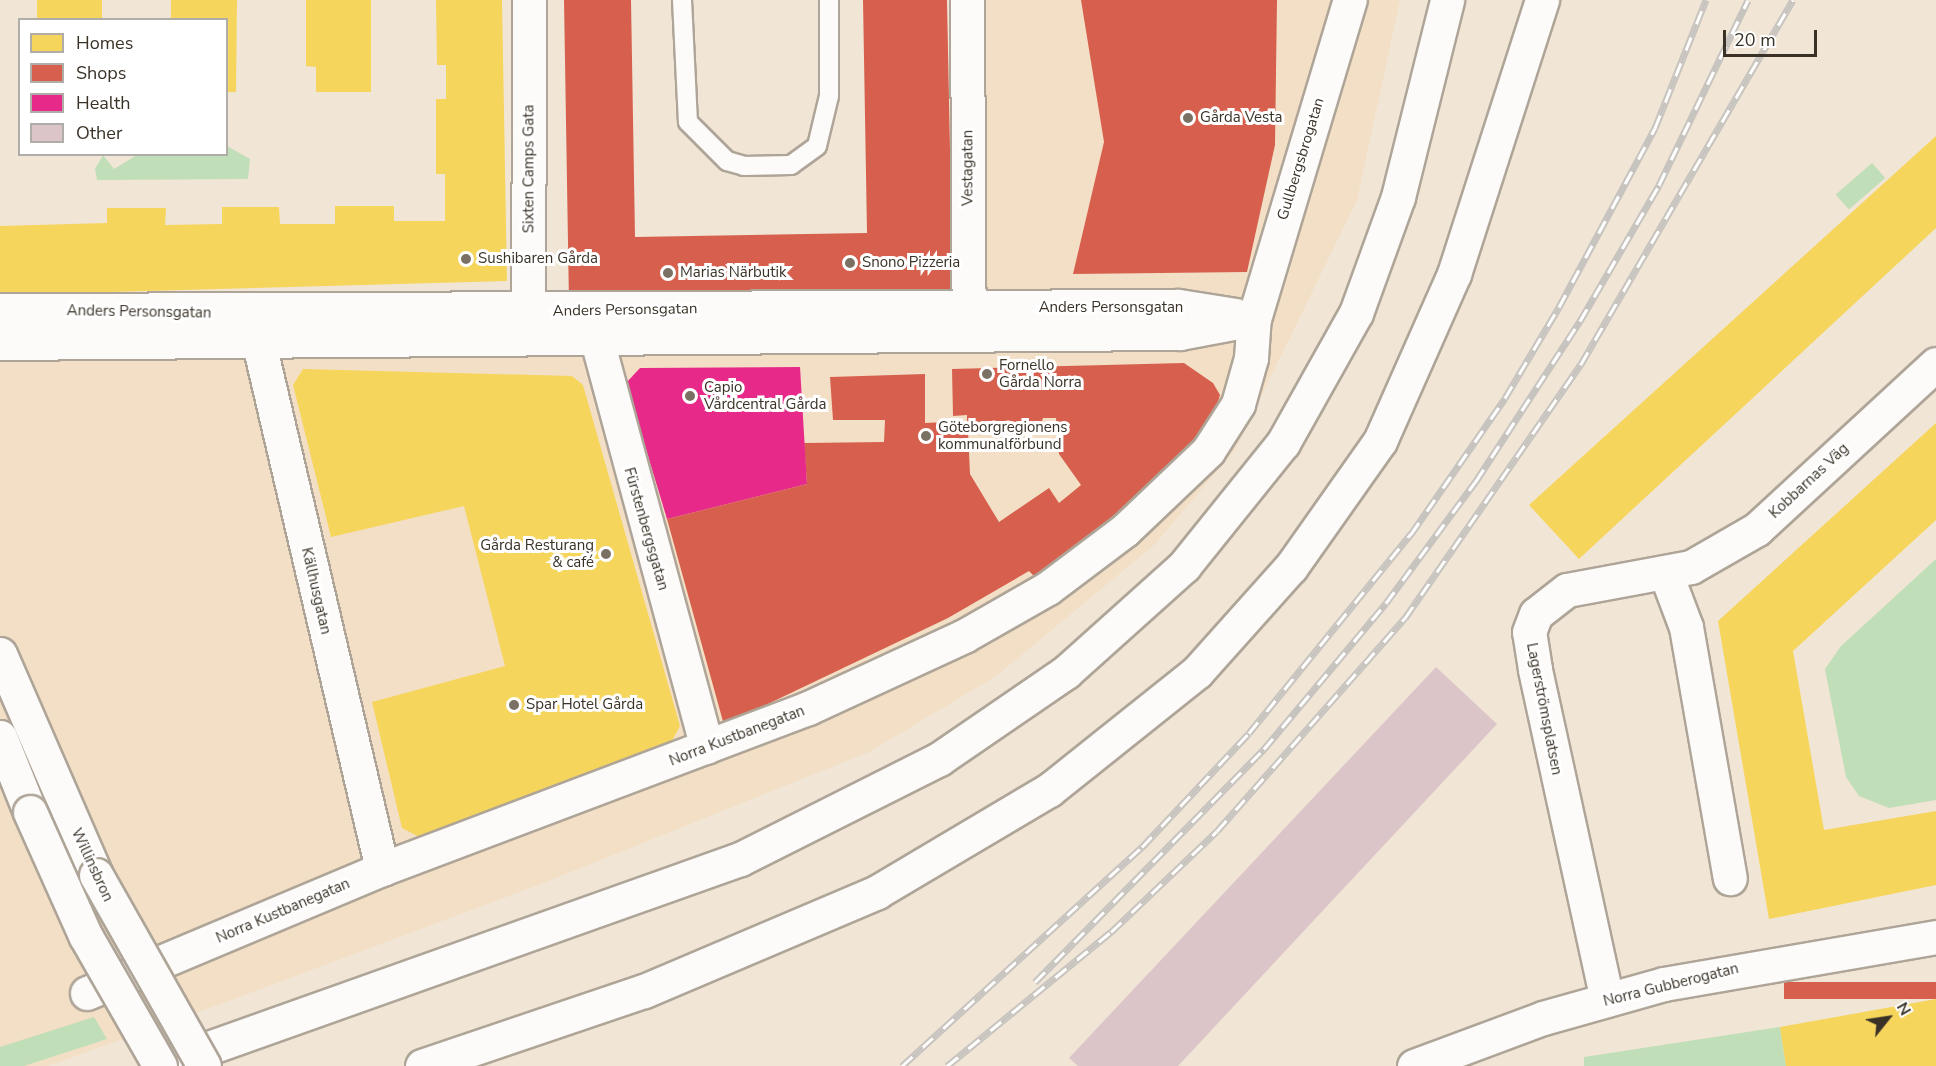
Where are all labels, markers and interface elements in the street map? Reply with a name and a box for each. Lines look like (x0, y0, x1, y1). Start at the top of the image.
legend (18, 18, 228, 156)
scale bar (1726, 18, 1820, 56)
text: 20 m (1734, 28, 1776, 52)
text: Homes (76, 31, 133, 55)
text: Shops (76, 61, 126, 85)
text: Health (76, 91, 131, 115)
street label: Gullbergsbrogatan (1274, 96, 1328, 222)
street label: Sixten Camps Gata (520, 105, 538, 233)
place label: Gårda Vesta (1200, 109, 1282, 127)
marker: Gårda Vesta (1181, 111, 1195, 125)
text: Other (76, 121, 122, 145)
street label: Vestagatan (959, 130, 977, 206)
place label: Sushibaren Gårda (478, 250, 598, 268)
marker: Sushibaren Gårda (459, 252, 473, 266)
place label: Snono Pizzeria (862, 254, 960, 272)
marker: Snono Pizzeria (843, 256, 857, 270)
place label: Marias Närbutik (680, 264, 786, 282)
marker: Marias Närbutik (661, 266, 675, 280)
street label: Anders Personsgatan (1039, 299, 1183, 317)
street label: Anders Personsgatan (552, 300, 698, 320)
street label: Anders Personsgatan (66, 302, 212, 322)
place label: Fornello Gårda Norra (999, 356, 1082, 391)
marker: Fornello Gårda Norra (980, 367, 994, 381)
place label: Capio Vårdcentral Gårda (704, 378, 826, 413)
marker: Capio Vårdcentral Gårda (681, 387, 699, 405)
place label: Göteborgregionens kommunalförbund (938, 418, 1068, 453)
marker: Göteborgregionens kommunalförbund (919, 429, 933, 443)
street label: Kobbarnas Väg (1766, 440, 1852, 522)
street label: Fürstenbergsgatan (620, 465, 672, 593)
place label: Gårda Resturang & café (480, 536, 594, 571)
street label: Källhusgatan (297, 546, 335, 636)
marker: Gårda Resturang & café (599, 547, 613, 561)
street label: Lagerströmsplatsen (1522, 641, 1566, 777)
place label: Spar Hotel Gårda (526, 696, 643, 714)
marker: Spar Hotel Gårda (507, 698, 521, 712)
street label: Norra Kustbanegatan (667, 702, 807, 770)
street label: Willinsbron (67, 825, 117, 905)
street label: Norra Kustbanegatan (213, 875, 353, 947)
street label: Norra Gubberogatan (1602, 959, 1740, 1011)
north arrow (1858, 988, 1918, 1048)
text: N (1891, 998, 1916, 1020)

